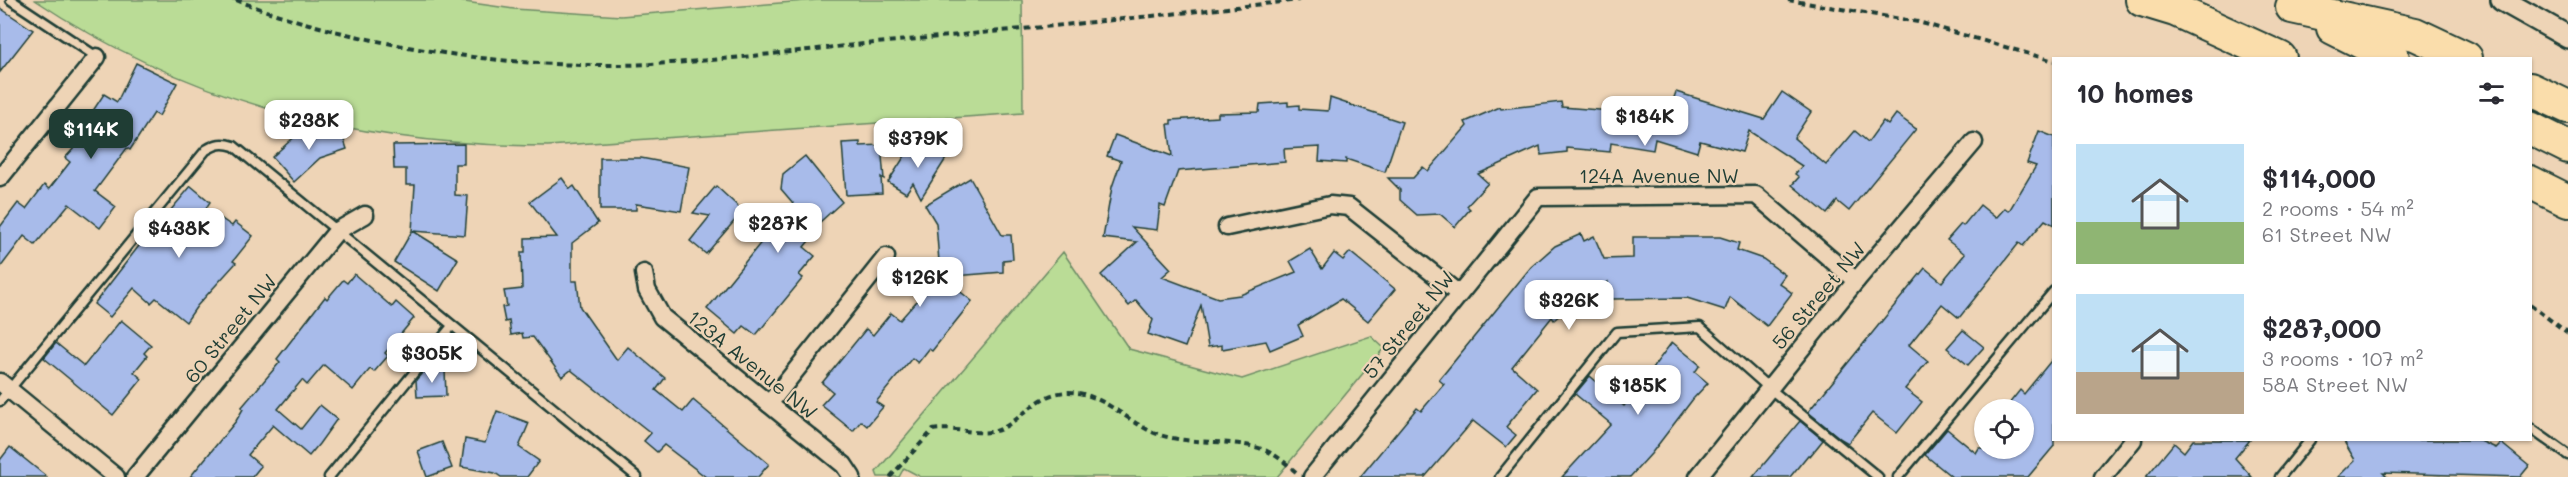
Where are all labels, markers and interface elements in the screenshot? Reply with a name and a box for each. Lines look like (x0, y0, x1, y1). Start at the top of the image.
text: 10 homes (2076, 76, 2194, 110)
icon: filters (2475, 77, 2508, 110)
pin: $184K (1603, 96, 1687, 147)
pin: $238K (267, 100, 351, 151)
text: $184K (1615, 102, 1675, 128)
text: $238K (278, 106, 340, 132)
pin: $114K (49, 109, 133, 160)
text: $114K (63, 115, 119, 141)
pin: $379K (876, 118, 960, 169)
text: $379K (888, 124, 948, 150)
text: $114,000 (2262, 161, 2376, 195)
street label: 124A Avenue NW (1579, 162, 1739, 188)
icon: home (2124, 168, 2196, 240)
text: 2 rooms · 54 m² (2262, 195, 2414, 221)
pin: $287K (736, 203, 820, 254)
pin: $438K (137, 208, 221, 259)
text: $287K (748, 209, 808, 235)
text: $438K (148, 214, 210, 240)
text: 61 Street NW (2262, 221, 2392, 247)
street label: 56 Street NW (1765, 236, 1871, 354)
pin: $126K (878, 257, 962, 308)
text: $126K (891, 263, 949, 289)
street label: 57 Street NW (1356, 265, 1460, 383)
street label: 60 Street NW (178, 268, 282, 388)
pin: $326K (1527, 280, 1611, 331)
text: $326K (1539, 286, 1599, 312)
street label: 123A Avenue NW (683, 304, 823, 424)
text: $287,000 (2262, 311, 2381, 345)
icon: home (2124, 318, 2196, 390)
pin: $305K (390, 333, 474, 384)
text: $305K (401, 339, 463, 365)
text: 3 rooms · 107 m² (2262, 345, 2423, 371)
pin: $185K (1596, 365, 1680, 416)
text: $185K (1609, 371, 1667, 397)
text: 58A Street NW (2262, 371, 2408, 397)
map controls (1974, 399, 2034, 459)
button: locate (1974, 399, 2034, 459)

